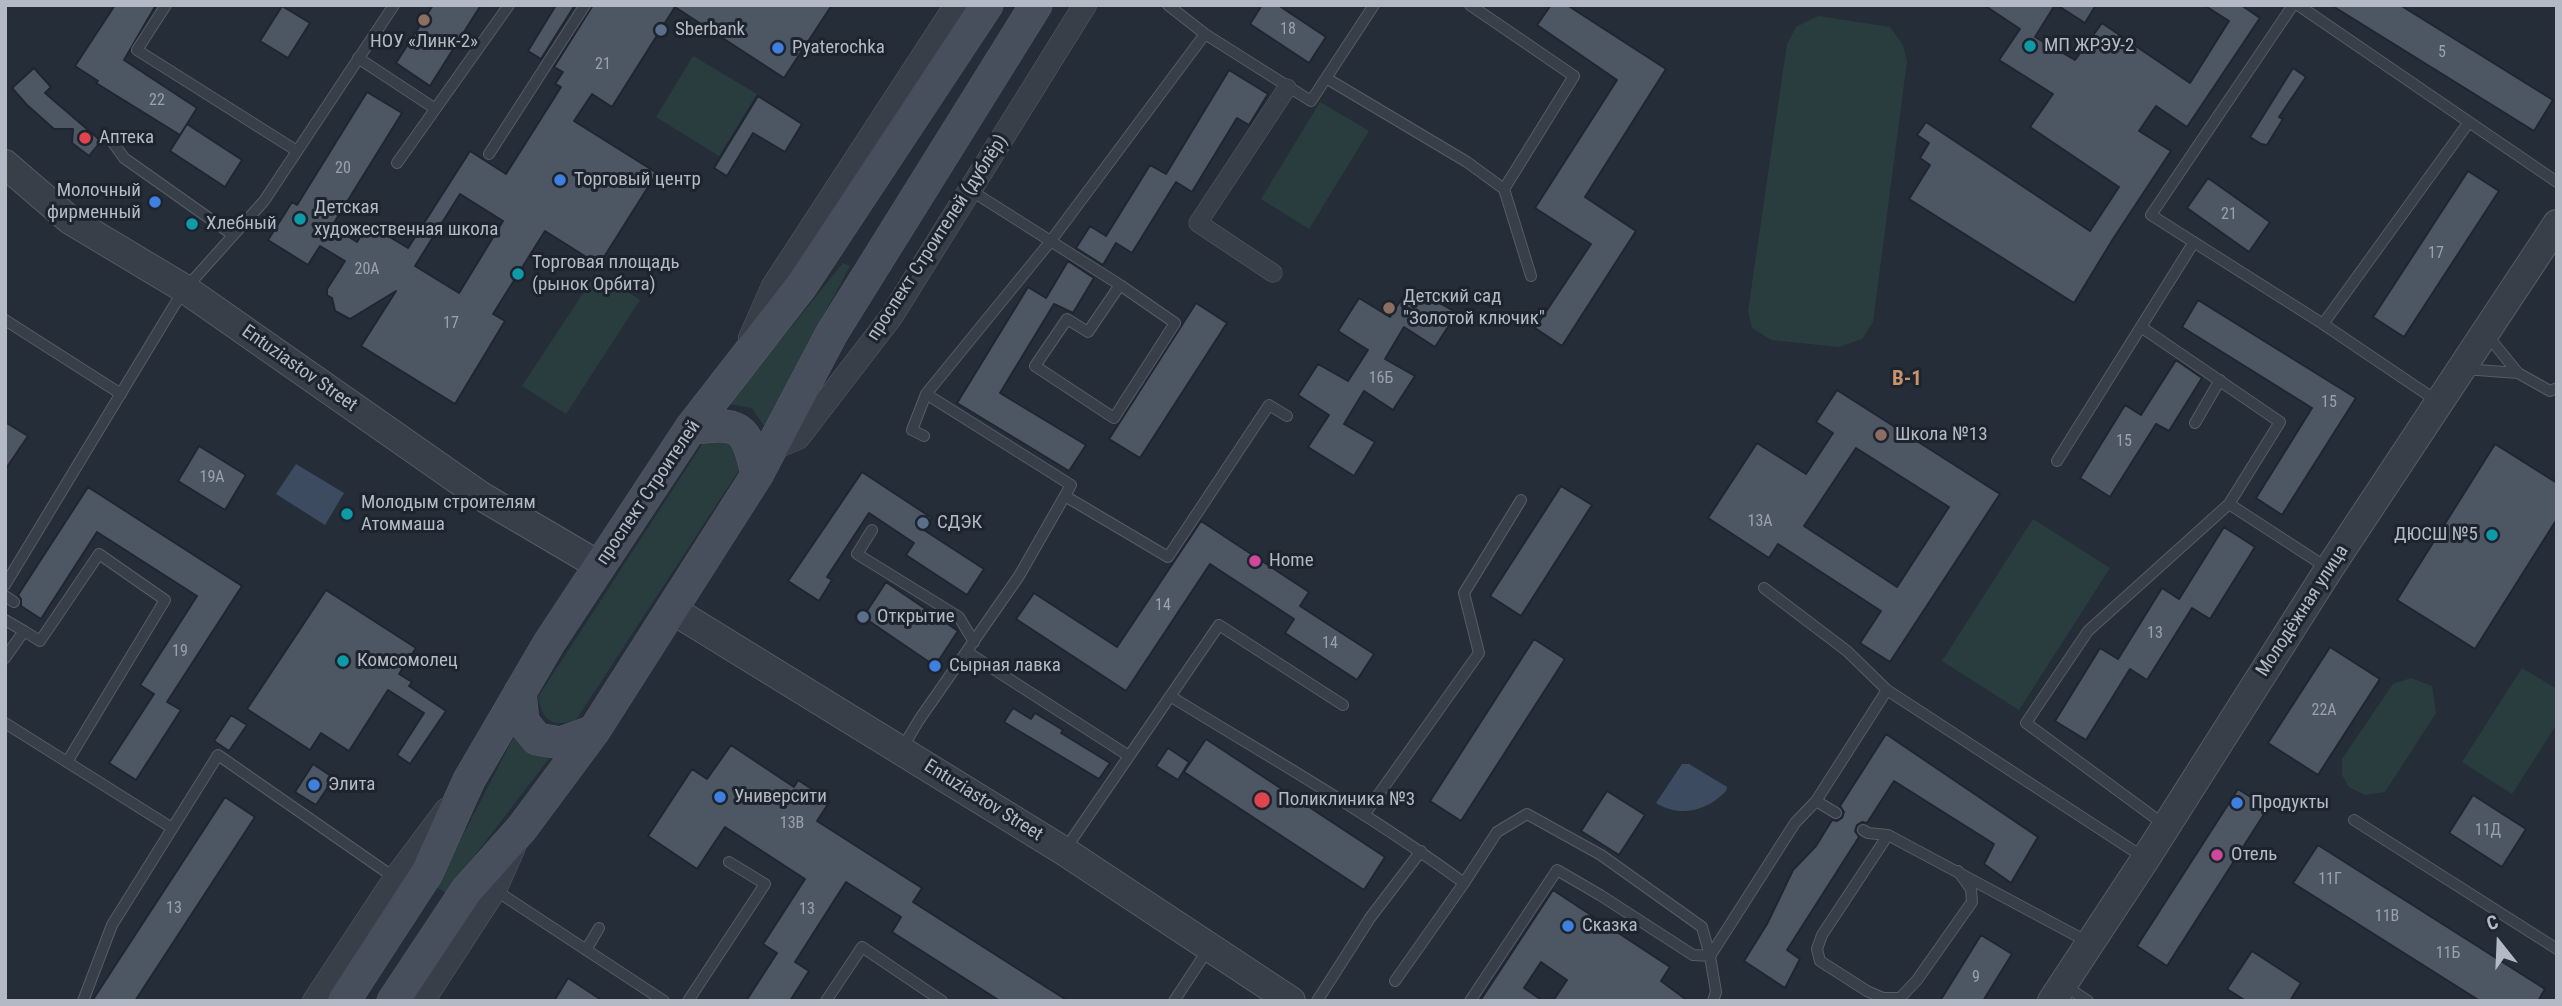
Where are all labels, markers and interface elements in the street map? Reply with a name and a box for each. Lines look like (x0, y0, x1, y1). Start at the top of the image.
marker: НОУ «Линк-2» (416, 12, 432, 28)
place label: Sberbank (675, 19, 745, 41)
house number: 18 (1280, 20, 1296, 40)
marker: Sberbank (653, 22, 669, 38)
place label: НОУ «Линк-2» (370, 31, 478, 53)
place label: МП ЖРЭУ-2 (2044, 35, 2134, 57)
place label: Pyaterochka (792, 37, 885, 59)
marker: МП ЖРЭУ-2 (2022, 38, 2038, 54)
marker: Pyaterochka (770, 40, 786, 56)
house number: 5 (2438, 43, 2446, 63)
house number: 21 (595, 55, 611, 75)
house number: 22 (149, 91, 165, 111)
place label: Аптека (99, 127, 154, 149)
marker: Аптека (77, 130, 93, 146)
street label: проспект Строителей (дублёр) (863, 131, 1013, 345)
house number: 20 (335, 159, 351, 179)
place label: Торговый центр (574, 169, 701, 191)
marker: Торговый центр (552, 172, 568, 188)
place label: Молочный фирменный (47, 180, 141, 224)
marker: Молочный фирменный (147, 194, 163, 210)
place label: Детская художественная школа (314, 197, 498, 241)
house number: 21 (2221, 205, 2237, 225)
marker: Детская художественная школа (292, 211, 308, 227)
place label: Хлебный (206, 213, 277, 235)
marker: Хлебный (184, 216, 200, 232)
house number: 17 (2428, 244, 2444, 264)
place label: Торговая площадь (рынок Орбита) (532, 252, 680, 296)
house number: 20А (354, 260, 380, 280)
marker: Торговая площадь (рынок Орбита) (510, 266, 526, 282)
place label: Детский сад "Золотой ключик" (1403, 286, 1545, 330)
marker: Детский сад "Золотой ключик" (1381, 300, 1397, 316)
house number: 17 (443, 314, 459, 334)
street label: Entuziastov Street (237, 321, 361, 417)
district label: В-1 (1892, 367, 1922, 393)
house number: 16Б (1369, 369, 1393, 389)
house number: 15 (2321, 393, 2337, 413)
street label: проспект Строителей (592, 416, 706, 570)
place label: Школа №13 (1895, 424, 1988, 446)
marker: Школа №13 (1873, 427, 1889, 443)
house number: 15 (2116, 432, 2132, 452)
house number: 19А (199, 468, 225, 488)
place label: Молодым строителям Атоммаша (361, 492, 536, 536)
marker: Молодым строителям Атоммаша (339, 506, 355, 522)
place label: СДЭК (937, 512, 982, 534)
house number: 13А (1747, 512, 1773, 532)
marker: СДЭК (915, 515, 931, 531)
place label: ДЮСШ №5 (2394, 524, 2478, 546)
marker: ДЮСШ №5 (2484, 527, 2500, 543)
street label: Молодёжная улица (2252, 541, 2354, 681)
place label: Home (1269, 550, 1314, 572)
marker: Home (1247, 553, 1263, 569)
house number: 14 (1155, 596, 1171, 616)
place label: Открытие (877, 606, 955, 628)
marker: Открытие (855, 609, 871, 625)
house number: 13 (2147, 624, 2163, 644)
house number: 14 (1322, 634, 1338, 654)
house number: 19 (172, 642, 188, 662)
place label: Комсомолец (357, 650, 458, 672)
marker: Комсомолец (335, 653, 351, 669)
place label: Сырная лавка (949, 655, 1061, 677)
marker: Сырная лавка (927, 658, 943, 674)
house number: 22А (2311, 701, 2337, 721)
street label: Entuziastov Street (919, 755, 1047, 847)
place label: Элита (328, 774, 375, 796)
marker: Элита (306, 777, 322, 793)
place label: Университи (734, 786, 827, 808)
marker: Университи (712, 789, 728, 805)
place label: Поликлиника №3 (1278, 789, 1415, 811)
marker: Поликлиника №3 (1252, 790, 1272, 810)
place label: Продукты (2251, 792, 2329, 814)
marker: Продукты (2229, 795, 2245, 811)
house number: 13В (780, 814, 804, 834)
house number: 11Д (2475, 821, 2501, 841)
place label: Отель (2231, 844, 2277, 866)
marker: Отель (2209, 847, 2225, 863)
house number: 11Г (2318, 870, 2342, 890)
house number: 13 (166, 899, 182, 919)
house number: 13 (799, 900, 815, 920)
house number: 11В (2375, 907, 2399, 927)
north arrow (2464, 908, 2534, 978)
text: С (2484, 910, 2501, 935)
place label: Сказка (1582, 915, 1638, 937)
marker: Сказка (1560, 918, 1576, 934)
house number: 11Б (2436, 944, 2460, 964)
house number: 9 (1972, 968, 1980, 988)

